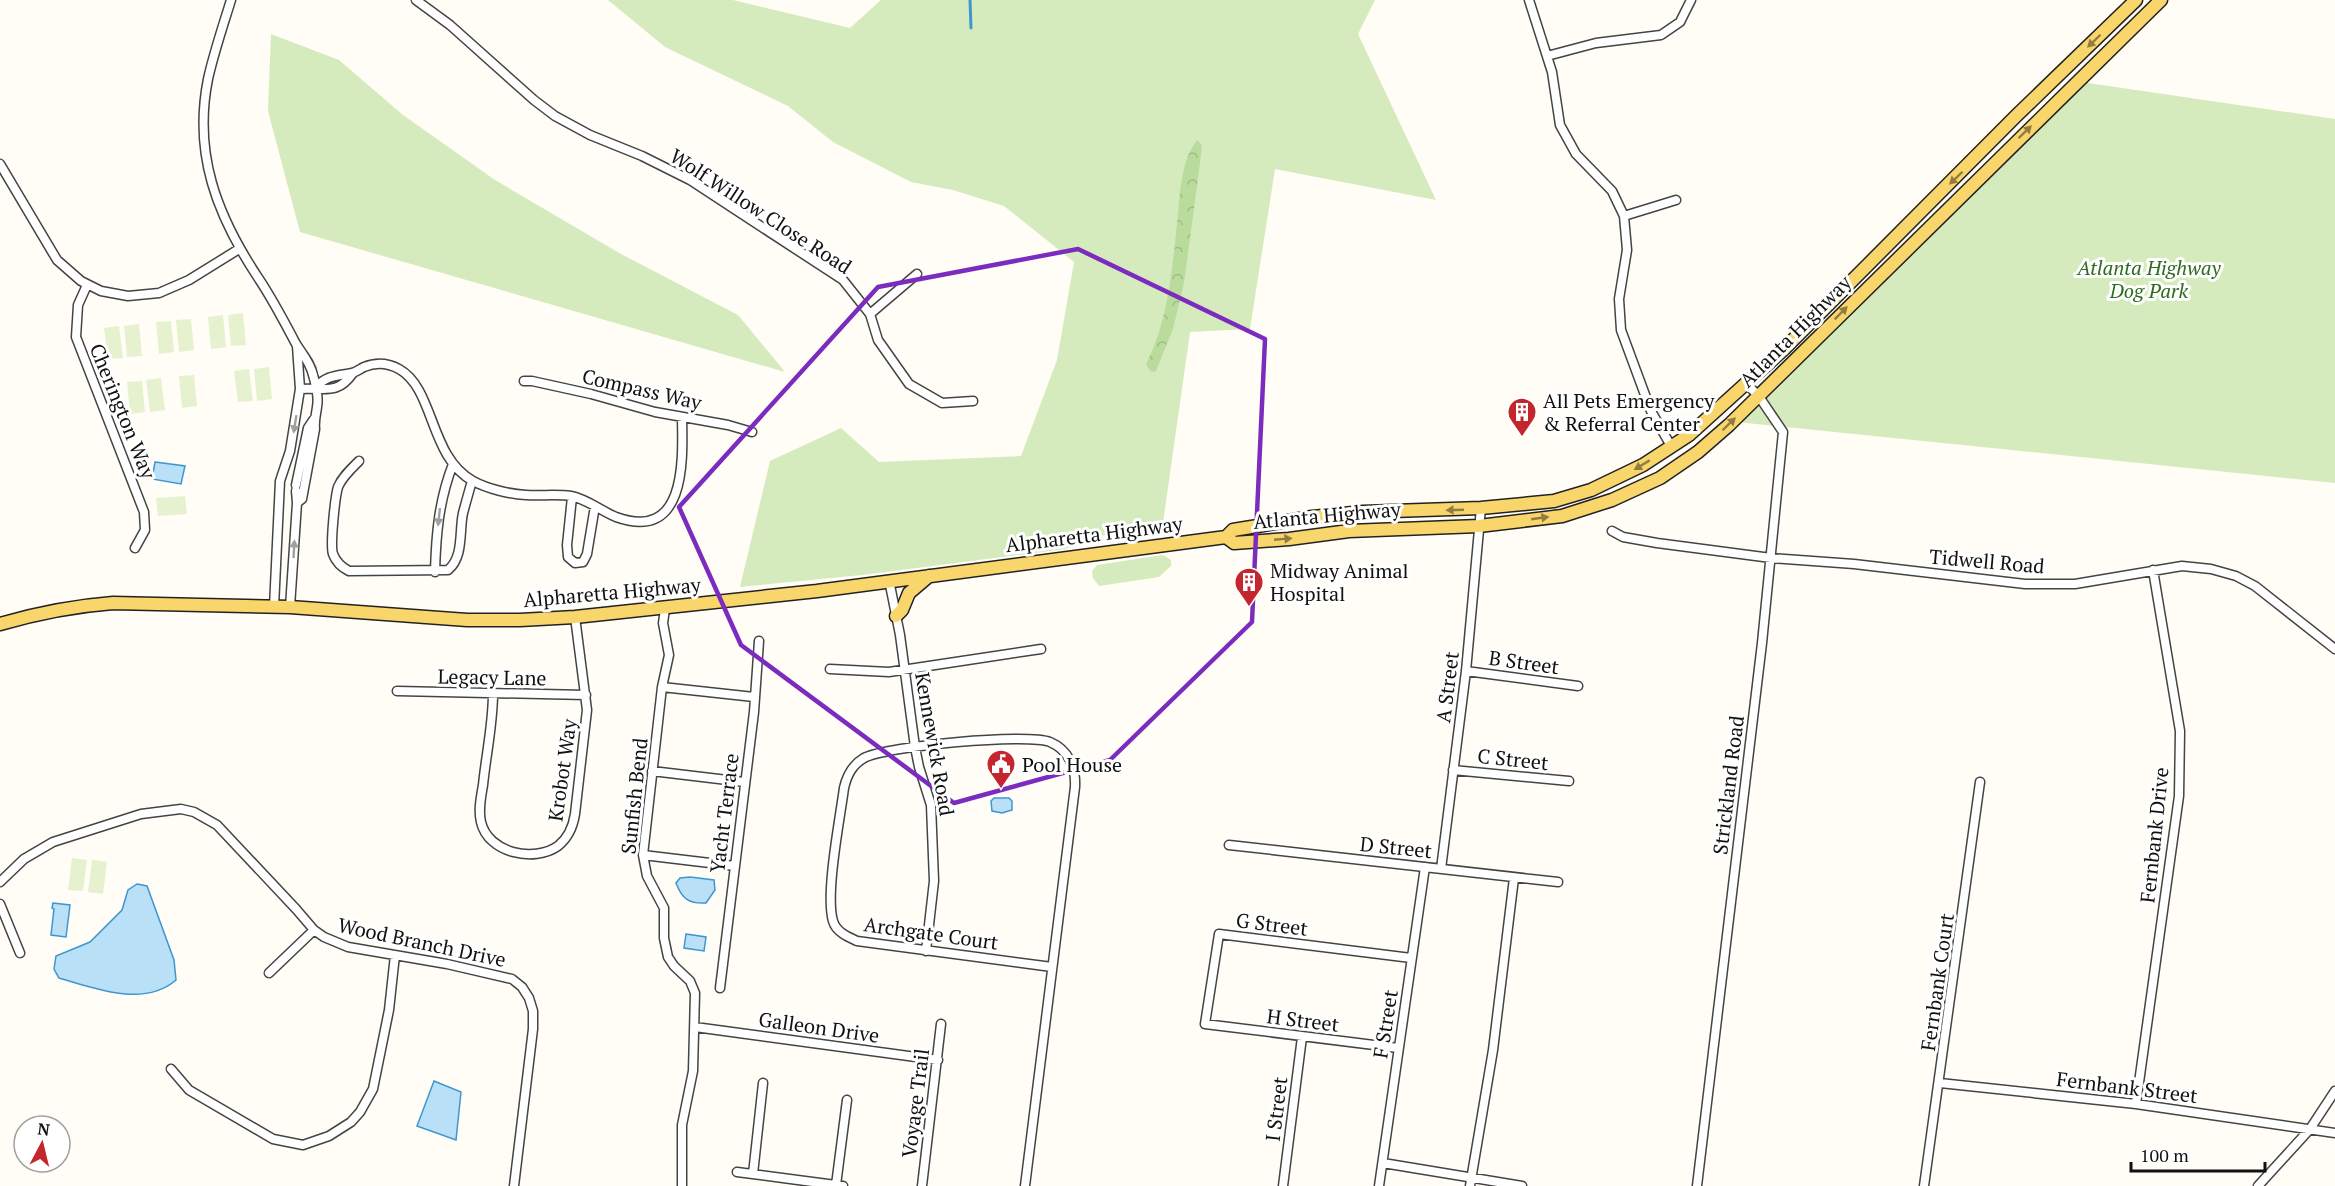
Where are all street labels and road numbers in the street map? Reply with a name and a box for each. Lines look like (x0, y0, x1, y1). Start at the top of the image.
street label: Wolf Willow Close Road (665, 142, 857, 280)
street label: Atlanta Highway (1733, 268, 1858, 393)
street label: Cherington Way (84, 339, 163, 483)
street label: Compass Way (580, 362, 705, 416)
street label: Atlanta Highway (1252, 495, 1403, 535)
street label: Alpharetta Highway (1004, 510, 1185, 558)
street label: Tidwell Road (1928, 543, 2046, 579)
street label: Alpharetta Highway (522, 571, 703, 613)
street label: B Street (1487, 644, 1561, 680)
street label: A Street (1429, 649, 1465, 724)
street label: Legacy Lane (437, 663, 547, 691)
street label: Kennewick Road (909, 670, 961, 818)
street label: Strickland Road (1706, 714, 1750, 856)
street label: Krobot Way (541, 716, 583, 823)
street label: Sunfish Bend (614, 737, 654, 855)
street label: C Street (1476, 742, 1550, 776)
street label: Yacht Terrace (703, 752, 745, 874)
street label: Fernbank Drive (2133, 766, 2175, 904)
street label: D Street (1359, 830, 1434, 864)
street label: G Street (1235, 906, 1310, 942)
street label: Archgate Court (862, 910, 1000, 956)
street label: Wood Branch Drive (336, 911, 508, 973)
street label: Fernbank Court (1914, 911, 1960, 1053)
street label: F Street (1366, 987, 1404, 1060)
street label: H Street (1265, 1002, 1341, 1038)
street label: Galleon Drive (757, 1005, 881, 1049)
street label: Voyage Trail (895, 1047, 935, 1159)
street label: Fernbank Street (2055, 1065, 2200, 1109)
street label: I Street (1259, 1074, 1293, 1143)

